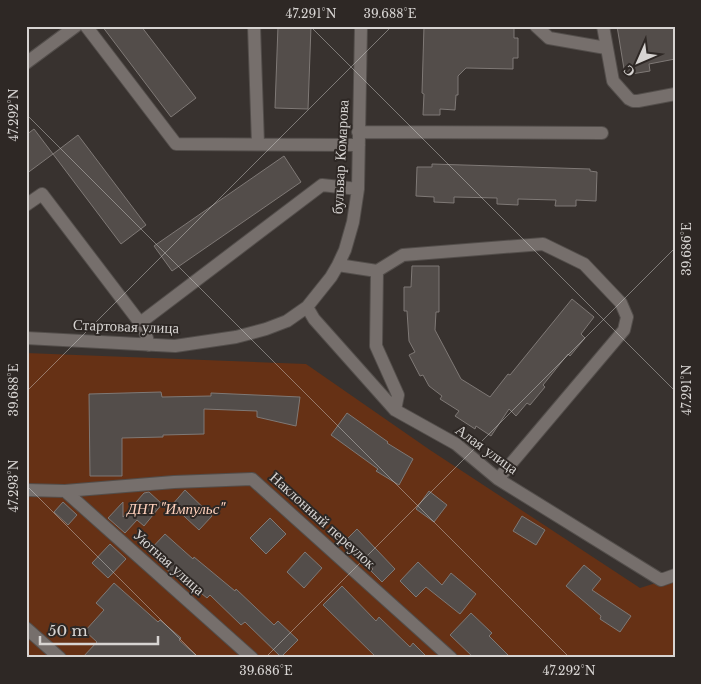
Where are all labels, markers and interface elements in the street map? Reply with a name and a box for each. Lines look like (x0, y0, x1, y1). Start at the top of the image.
text: 47.291°N (286, 6, 337, 21)
text: 39.688°E (364, 6, 417, 21)
north arrow (614, 38, 664, 88)
text: С (619, 61, 639, 81)
text: 47.292°N (6, 88, 21, 142)
street label: бульвар Комарова (328, 99, 353, 215)
text: 39.686°E (679, 222, 694, 276)
street label: Стартовая улица (73, 315, 180, 337)
text: 39.688°E (6, 363, 21, 416)
text: 47.291°N (679, 364, 694, 415)
street label: Алая улица (452, 420, 522, 478)
text: 47.293°N (6, 459, 21, 513)
street label: Наклонный переулок (266, 468, 380, 573)
park label: ДНТ "Импульс" (125, 499, 226, 518)
street label: Уютная улица (129, 525, 209, 599)
scale bar (40, 614, 158, 646)
text: 50 m (48, 621, 88, 640)
text: 39.686°E (239, 663, 293, 678)
text: 47.292°N (543, 663, 596, 678)

